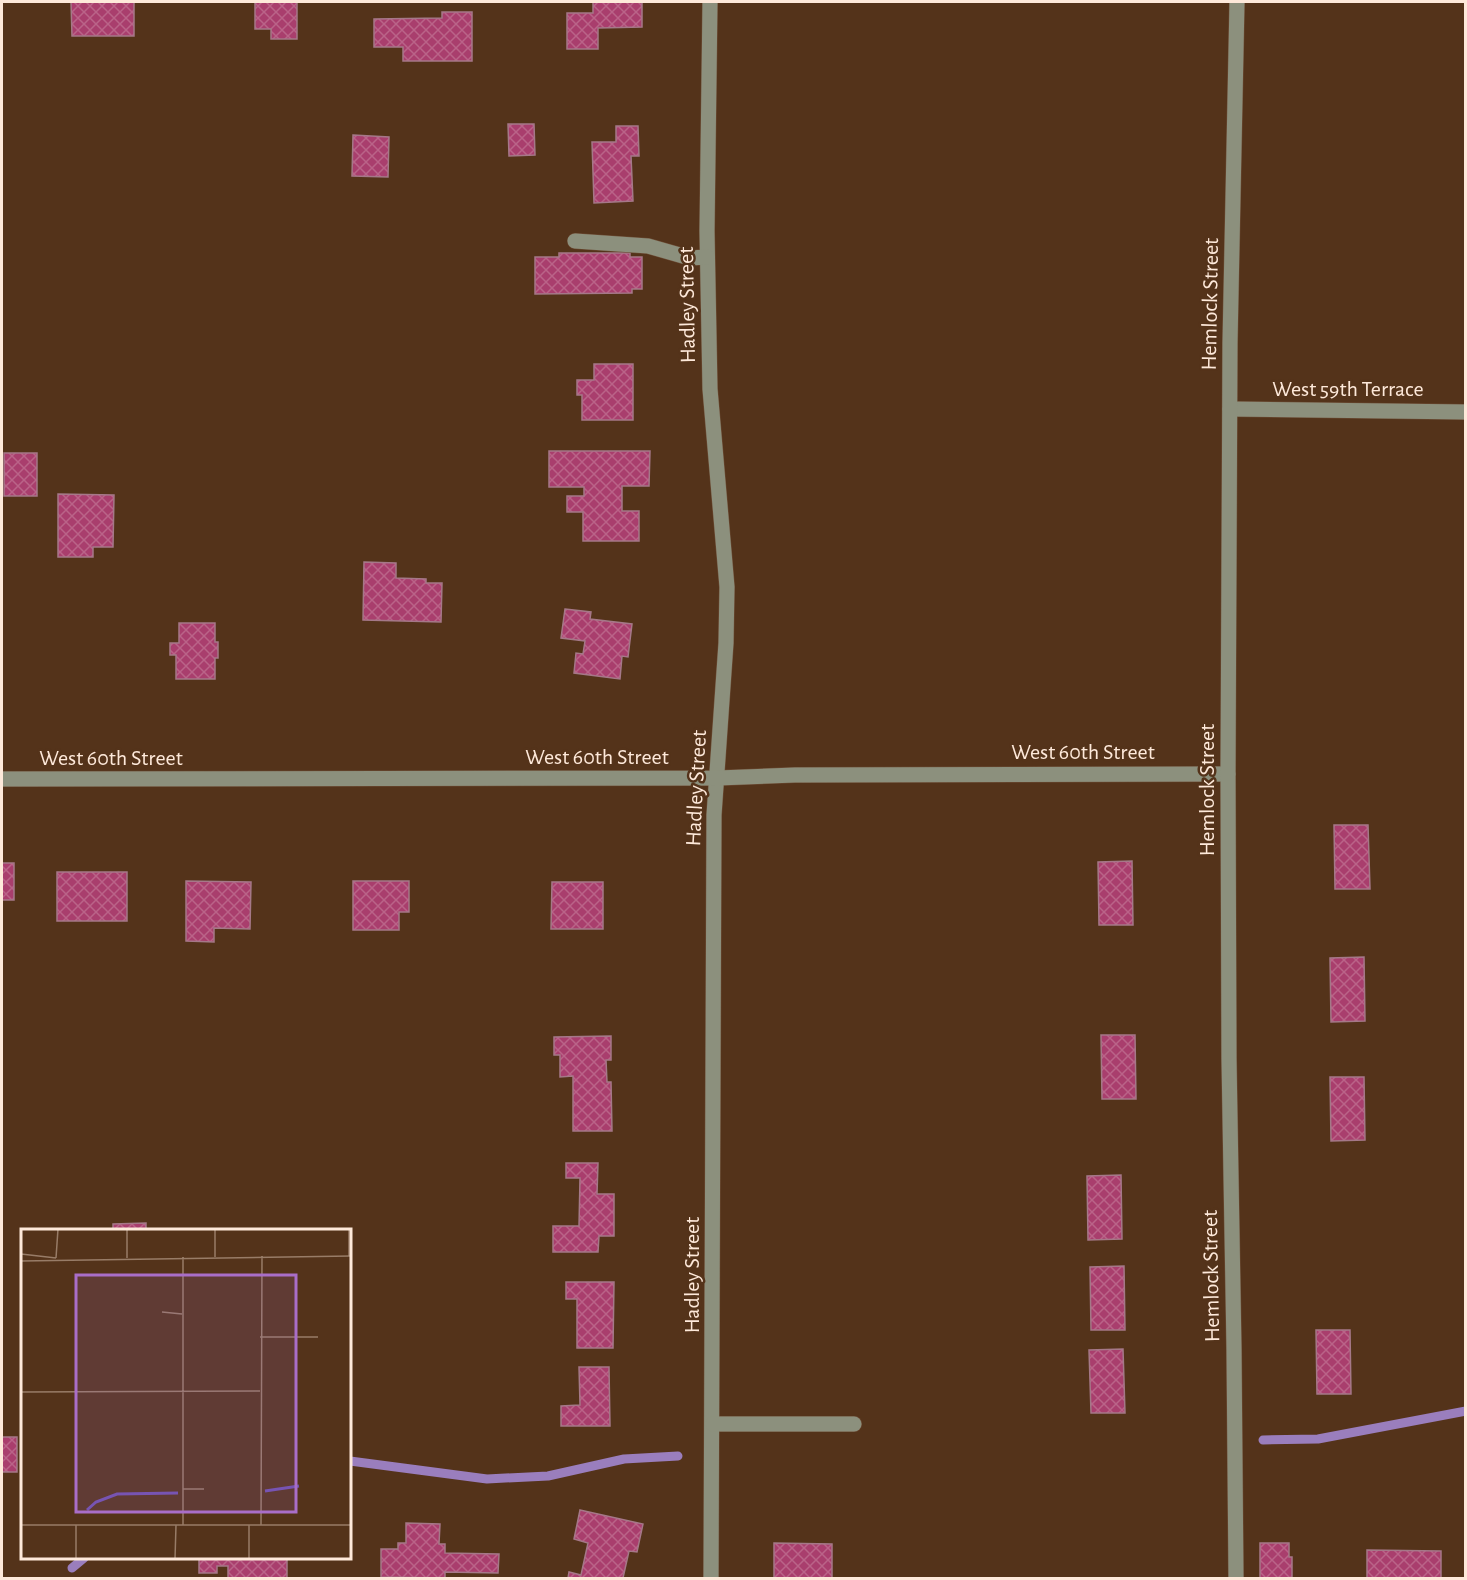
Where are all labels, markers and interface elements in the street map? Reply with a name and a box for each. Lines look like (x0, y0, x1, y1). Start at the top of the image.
street label: Hemlock Street (1198, 238, 1222, 370)
street label: Hadley Street (675, 247, 699, 363)
street label: West 59th Terrace (1272, 378, 1424, 400)
street label: Hemlock Street (1196, 724, 1218, 856)
street label: Hadley Street (682, 729, 710, 847)
street label: West 60th Street (1011, 741, 1155, 763)
street label: West 60th Street (525, 746, 669, 768)
street label: West 60th Street (39, 747, 183, 769)
street label: Hemlock Street (1199, 1210, 1223, 1342)
street label: Hadley Street (681, 1217, 703, 1333)
inset map (21, 1229, 351, 1559)

